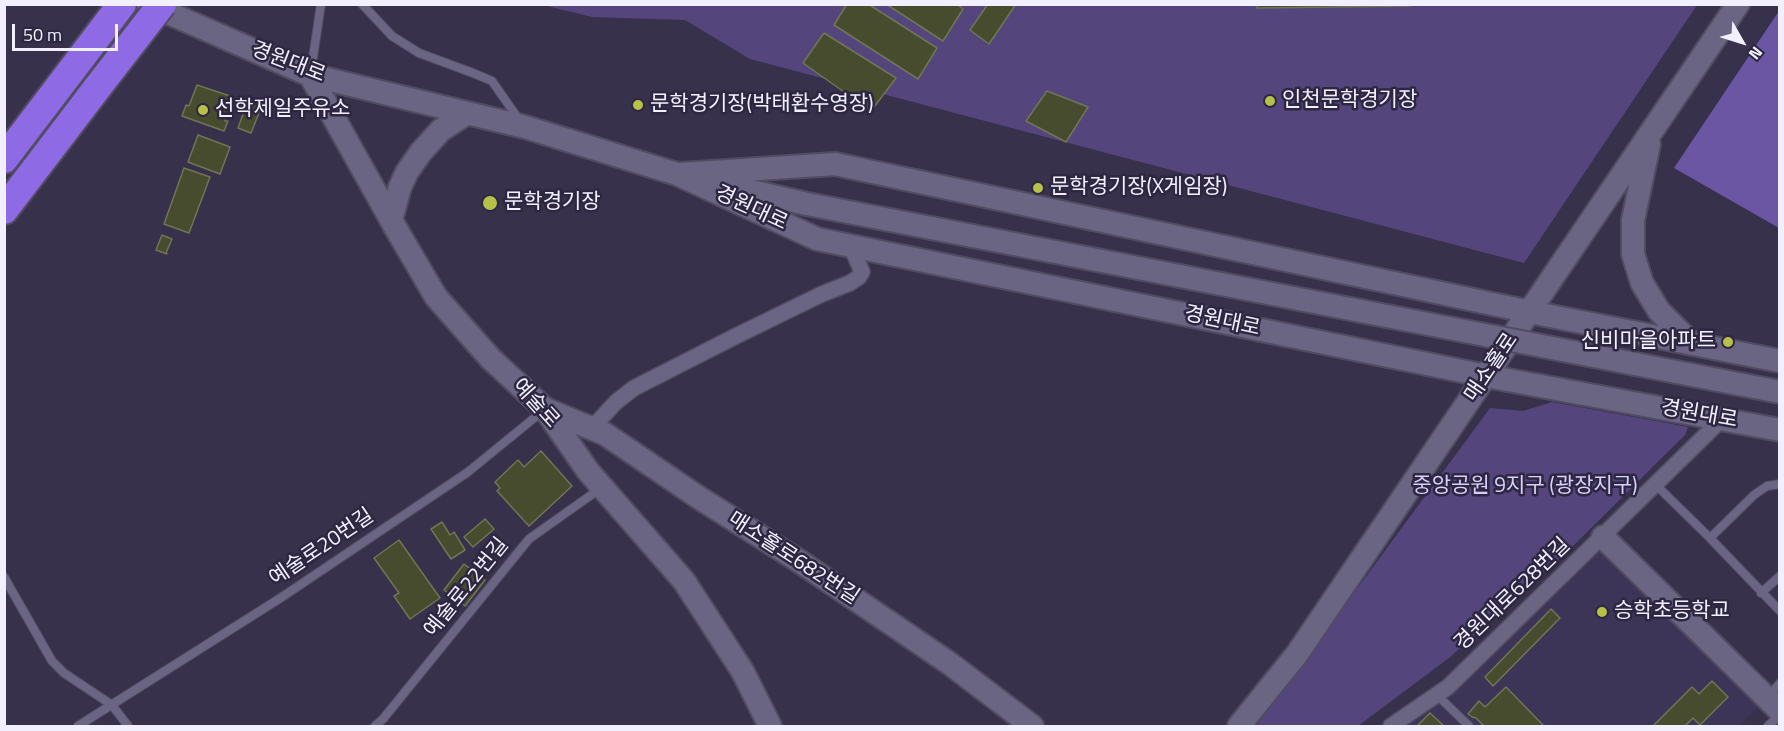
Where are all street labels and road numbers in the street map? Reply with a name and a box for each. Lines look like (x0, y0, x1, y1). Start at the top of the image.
street label: 경원대로 (247, 37, 329, 89)
street label: 경원대로 (711, 181, 791, 237)
street label: 경원대로 (1182, 302, 1262, 342)
street label: 매소홀로 (1460, 329, 1524, 407)
street label: 예술로 (506, 374, 564, 434)
street label: 경원대로 (1659, 396, 1739, 434)
street label: 예술로20번길 (265, 504, 379, 592)
street label: 매소홀로682번길 (723, 507, 863, 611)
street label: 예술로22번길 (419, 533, 515, 643)
street label: 경원대로628번길 (1450, 533, 1576, 657)

